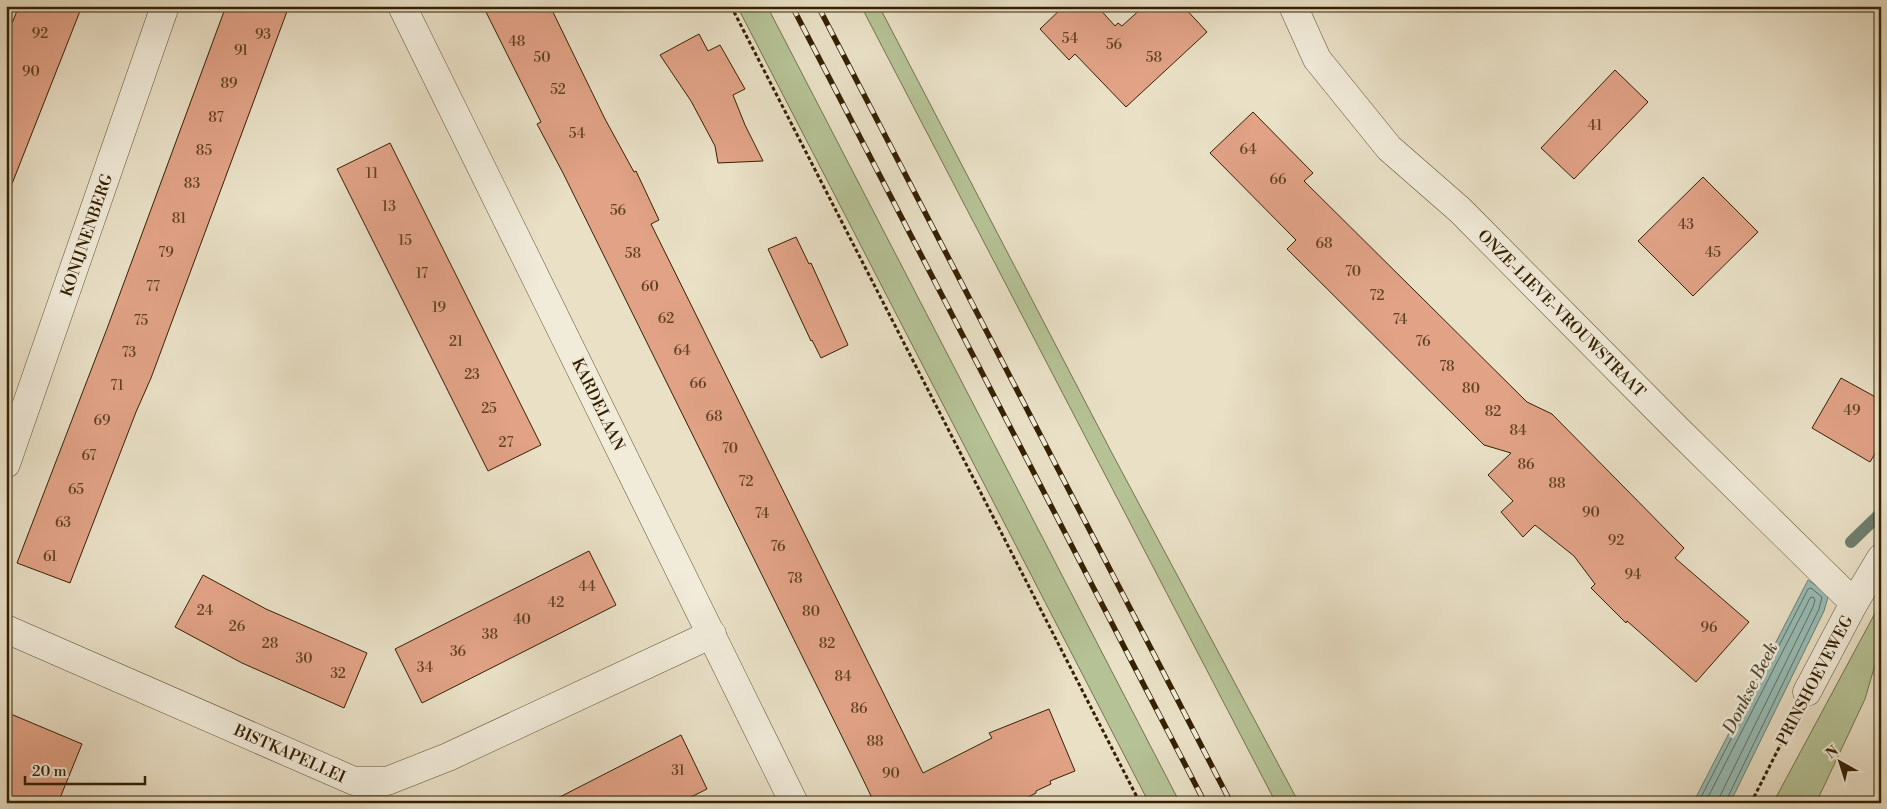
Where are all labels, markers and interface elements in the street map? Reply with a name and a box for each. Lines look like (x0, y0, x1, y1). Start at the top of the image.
house number: 92 (32, 25, 48, 43)
house number: 93 (255, 26, 271, 44)
house number: 54 (1062, 30, 1078, 48)
house number: 48 (509, 33, 525, 51)
house number: 56 (1106, 36, 1123, 54)
house number: 91 (234, 42, 248, 60)
house number: 50 (534, 49, 551, 67)
house number: 58 (1146, 49, 1162, 67)
house number: 90 (22, 63, 40, 81)
house number: 89 (220, 75, 238, 93)
house number: 52 (550, 81, 566, 99)
house number: 87 (208, 109, 224, 127)
house number: 41 (1588, 117, 1602, 135)
house number: 54 (569, 125, 585, 143)
house number: 64 (1239, 141, 1257, 159)
house number: 85 (196, 142, 212, 160)
house number: 11 (366, 165, 378, 183)
street label: KONIJNENBERG (57, 171, 117, 299)
house number: 66 (1270, 171, 1287, 189)
house number: 83 (184, 175, 200, 193)
house number: 13 (382, 198, 396, 216)
house number: 56 (610, 202, 627, 220)
house number: 81 (172, 210, 186, 228)
house number: 43 (1678, 216, 1694, 234)
street label: ONZE-LIEVE-VROUWSTRAAT (1473, 226, 1649, 402)
house number: 15 (398, 232, 412, 250)
house number: 68 (1315, 235, 1333, 253)
house number: 79 (158, 244, 174, 262)
house number: 45 (1705, 244, 1721, 262)
house number: 58 (625, 245, 641, 263)
house number: 70 (1345, 263, 1361, 281)
house number: 17 (416, 265, 428, 283)
house number: 77 (146, 278, 160, 296)
house number: 60 (641, 278, 659, 296)
house number: 72 (1370, 287, 1384, 305)
house number: 19 (432, 299, 446, 317)
house number: 62 (658, 310, 674, 328)
house number: 74 (1393, 311, 1407, 329)
house number: 75 (134, 312, 149, 330)
house number: 21 (449, 333, 463, 351)
house number: 76 (1415, 333, 1431, 351)
house number: 64 (673, 342, 691, 360)
house number: 73 (122, 344, 137, 362)
street label: KARDELAAN (567, 355, 629, 454)
house number: 78 (1439, 358, 1455, 376)
house number: 23 (464, 366, 480, 384)
house number: 66 (690, 375, 707, 393)
house number: 71 (110, 377, 124, 395)
house number: 80 (1462, 380, 1480, 398)
house number: 25 (481, 400, 497, 418)
house number: 49 (1844, 402, 1860, 420)
house number: 82 (1485, 403, 1501, 421)
house number: 68 (705, 408, 723, 426)
house number: 69 (94, 412, 110, 430)
house number: 84 (1509, 422, 1527, 440)
house number: 27 (499, 434, 513, 452)
house number: 70 (722, 440, 738, 458)
house number: 67 (82, 447, 96, 465)
house number: 86 (1517, 456, 1535, 474)
house number: 72 (739, 473, 753, 491)
house number: 88 (1548, 475, 1566, 493)
house number: 65 (68, 481, 84, 499)
house number: 90 (1582, 504, 1600, 522)
house number: 74 (755, 505, 769, 523)
house number: 63 (55, 514, 71, 532)
house number: 92 (1608, 532, 1624, 550)
house number: 76 (770, 538, 786, 556)
house number: 61 (43, 548, 57, 566)
house number: 94 (1625, 566, 1641, 584)
house number: 78 (787, 570, 803, 588)
house number: 44 (579, 578, 595, 596)
house number: 42 (548, 594, 564, 612)
house number: 24 (197, 602, 213, 620)
house number: 80 (802, 603, 820, 621)
house number: 40 (513, 611, 531, 629)
street label: PRINSHOEVEWEG (1772, 612, 1858, 749)
house number: 26 (229, 618, 246, 636)
house number: 96 (1701, 619, 1718, 637)
house number: 38 (482, 626, 498, 644)
house number: 28 (262, 635, 278, 653)
house number: 82 (819, 635, 835, 653)
water label: Donkse Beek (1717, 638, 1783, 739)
house number: 36 (450, 643, 467, 661)
house number: 30 (295, 650, 313, 668)
house number: 34 (417, 659, 433, 677)
house number: 32 (330, 665, 346, 683)
house number: 84 (834, 668, 852, 686)
house number: 86 (850, 700, 868, 718)
street label: BISTKAPELLEI (230, 720, 348, 787)
house number: 88 (866, 733, 884, 751)
north arrow (1814, 736, 1864, 786)
text: N (1822, 742, 1842, 763)
scale bar (25, 754, 145, 786)
text: 20 m (32, 762, 67, 781)
house number: 31 (671, 762, 685, 780)
house number: 90 (882, 765, 900, 783)

